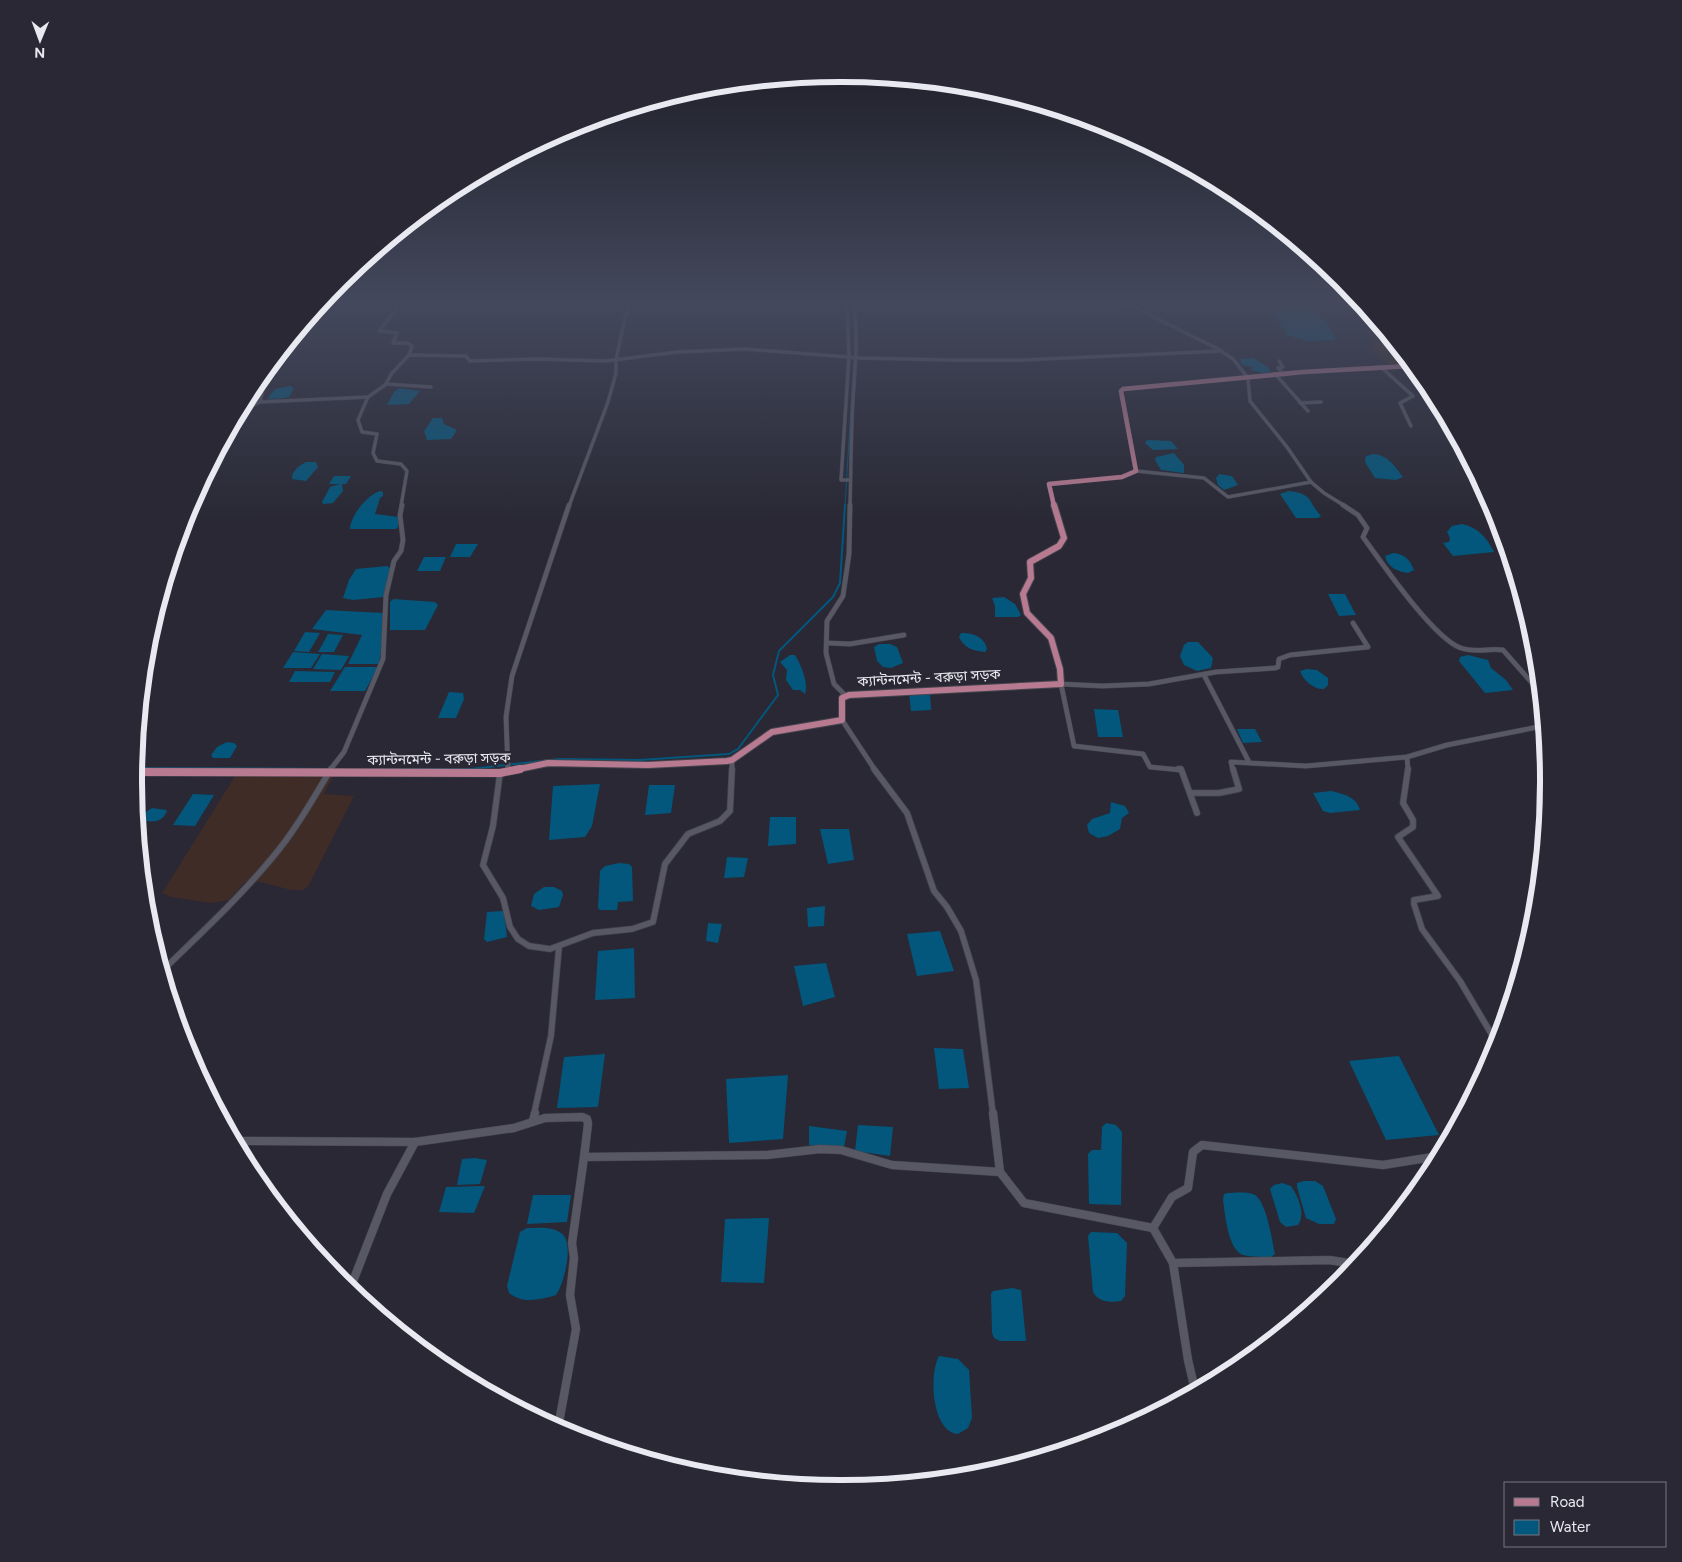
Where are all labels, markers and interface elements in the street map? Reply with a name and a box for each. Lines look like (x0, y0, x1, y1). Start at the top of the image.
north arrow (15, 15, 65, 65)
text: N (34, 44, 45, 61)
street label: ক্যান্টনমেন্ট - বরুড়া সড়ক (856, 666, 1002, 690)
street label: ক্যান্টনমেন্ট - বরুড়া সড়ক (366, 749, 512, 769)
legend (1504, 1482, 1667, 1547)
text: Road (1550, 1493, 1585, 1511)
text: Water (1550, 1518, 1590, 1536)

